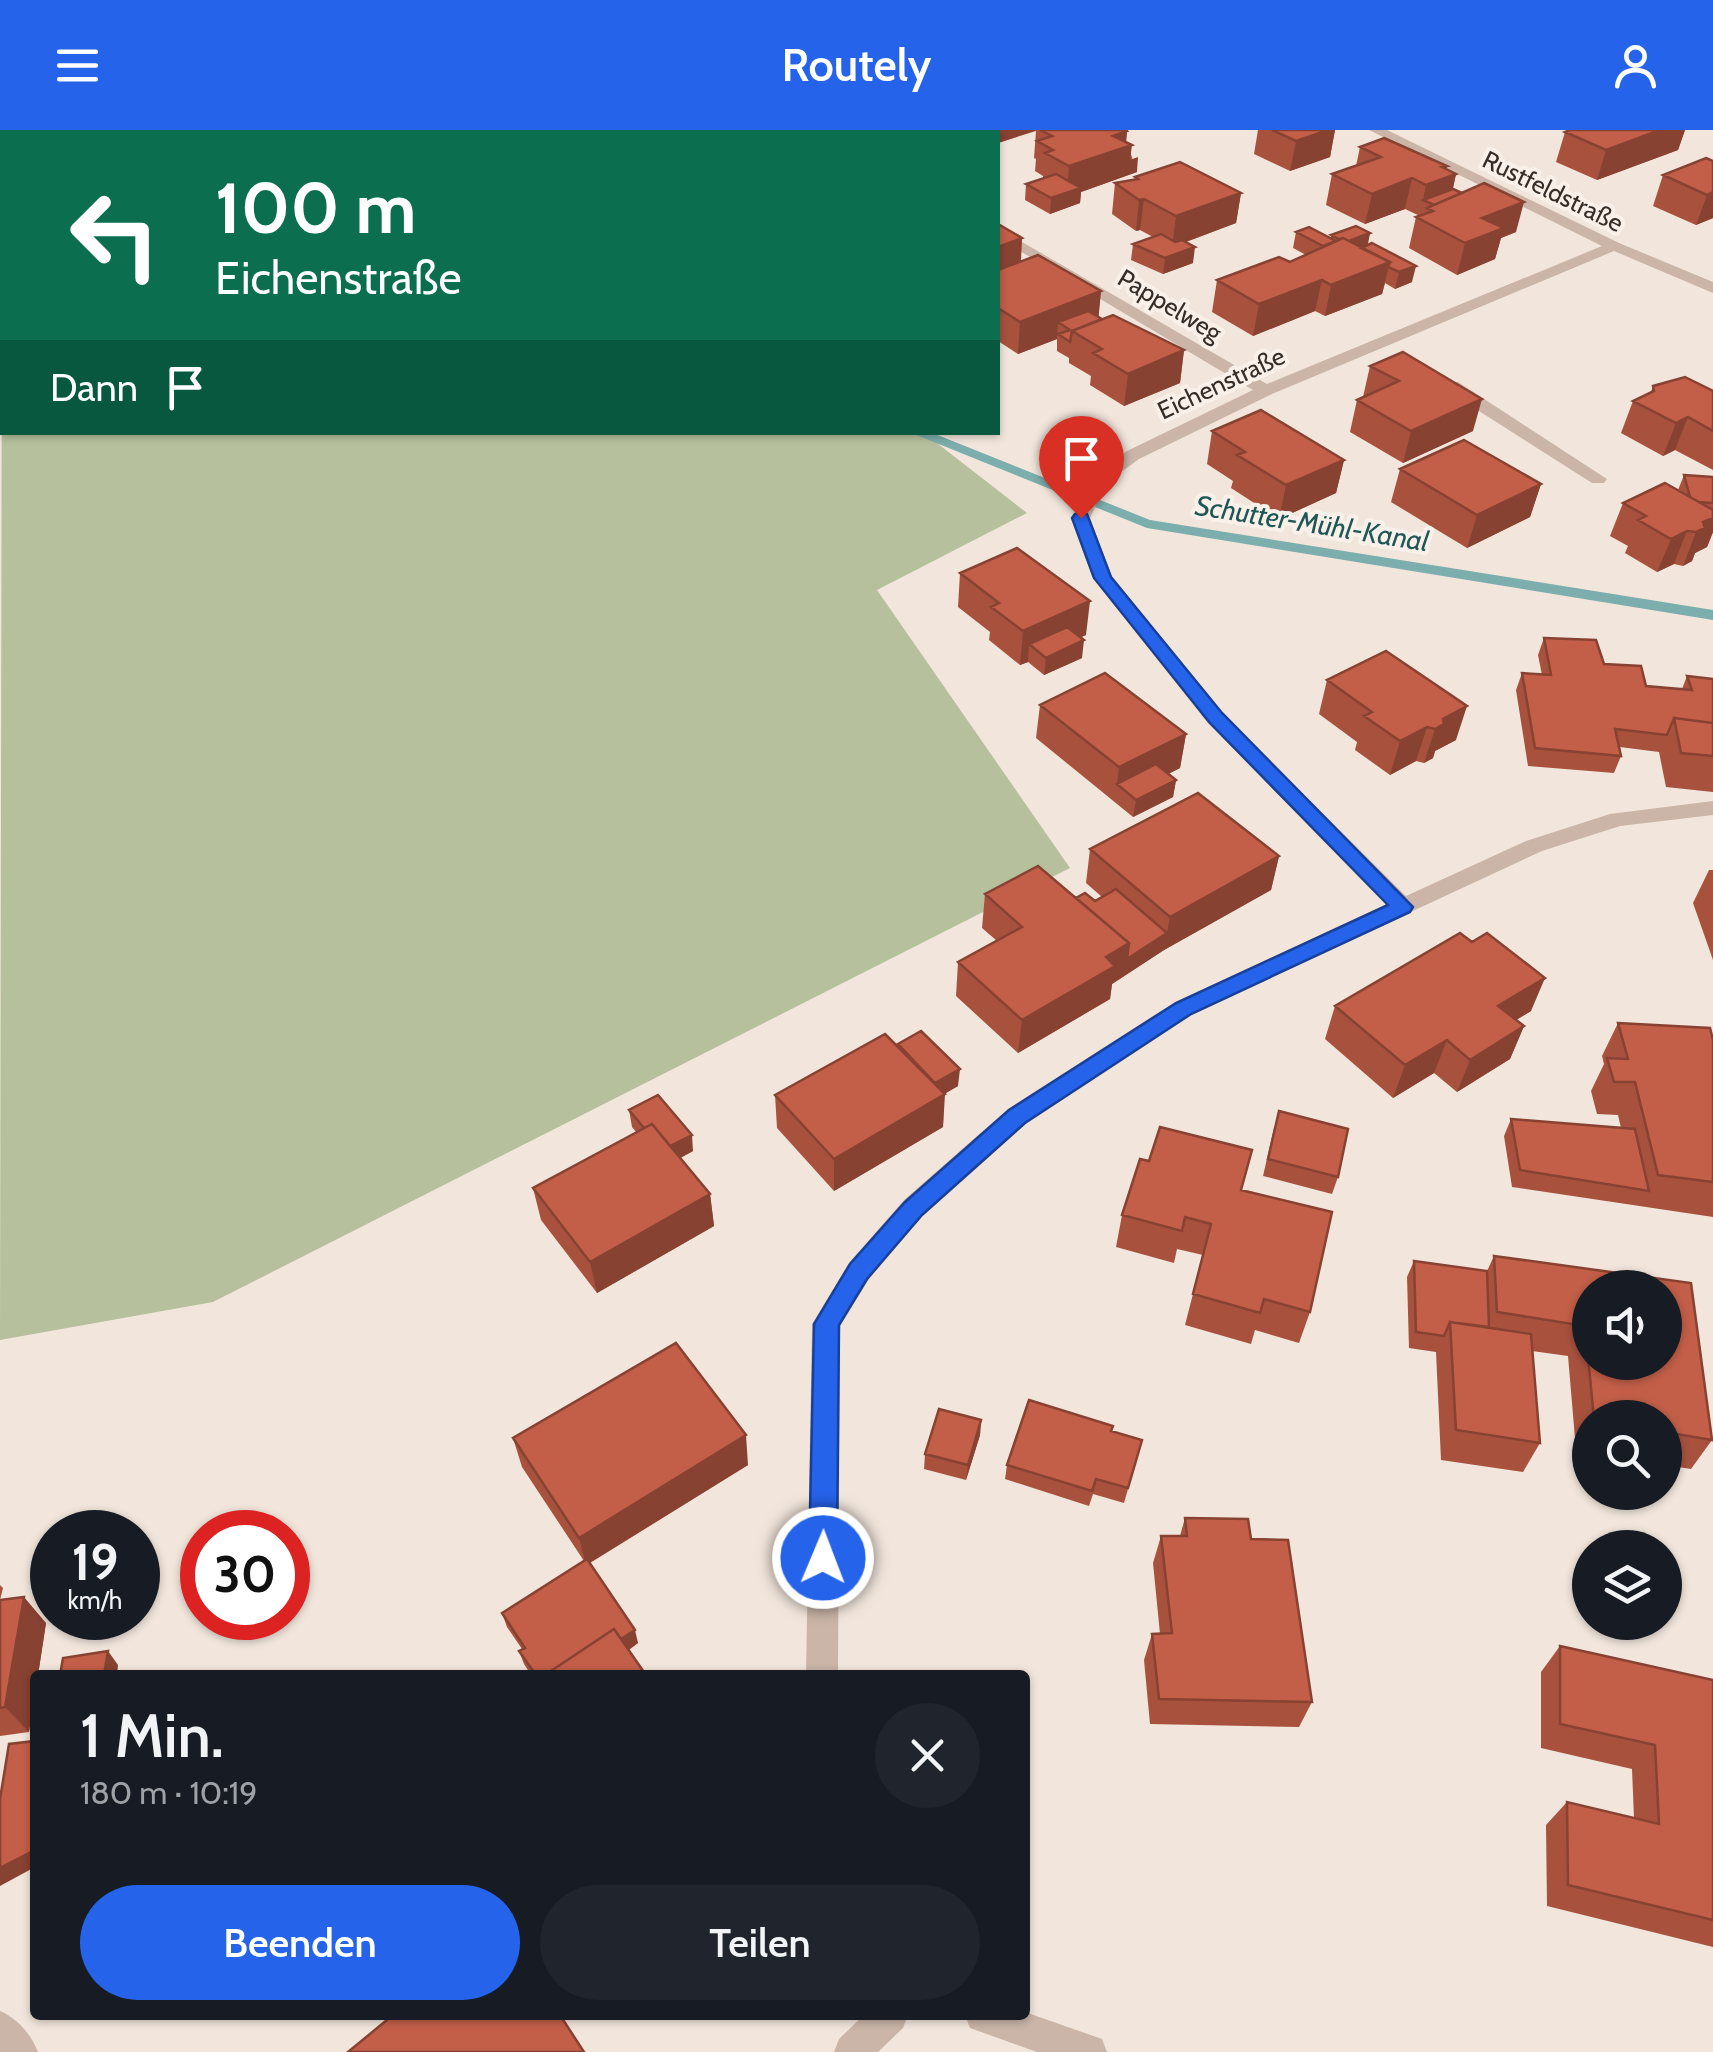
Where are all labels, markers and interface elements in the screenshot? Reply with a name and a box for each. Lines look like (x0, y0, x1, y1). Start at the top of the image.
icon: menu (50, 38, 105, 93)
text: Routely (782, 38, 931, 92)
icon: person (1608, 38, 1663, 93)
street label: Rustfeldstraße (1478, 144, 1628, 238)
text: 100 m (215, 165, 416, 251)
icon: left (50, 170, 180, 300)
text: Eichenstraße (215, 251, 462, 305)
street label: Pappelweg (1113, 262, 1228, 348)
street label: Eichenstraße (1153, 340, 1290, 426)
icon: arrive (158, 360, 213, 415)
text: Dann (50, 364, 138, 411)
pin (1039, 416, 1124, 519)
icon: arrive (1054, 431, 1109, 486)
water label: Schutter-Mühl-Kanal (1193, 488, 1432, 558)
map controls (1572, 1270, 1682, 1640)
button: sound (1572, 1270, 1682, 1380)
button: search (1572, 1400, 1682, 1510)
position arrow (771, 1506, 875, 1610)
speed limit sign: 30 (180, 1510, 310, 1640)
button: layers (1572, 1530, 1682, 1640)
text: 19 (72, 1532, 118, 1593)
text: km/h (68, 1585, 122, 1615)
text: 1 Min. (80, 1699, 224, 1772)
button: close (875, 1703, 980, 1808)
text: 180 m · 10:19 (80, 1773, 257, 1812)
button: Beenden (80, 1885, 520, 2000)
button: Teilen (540, 1885, 980, 2000)

